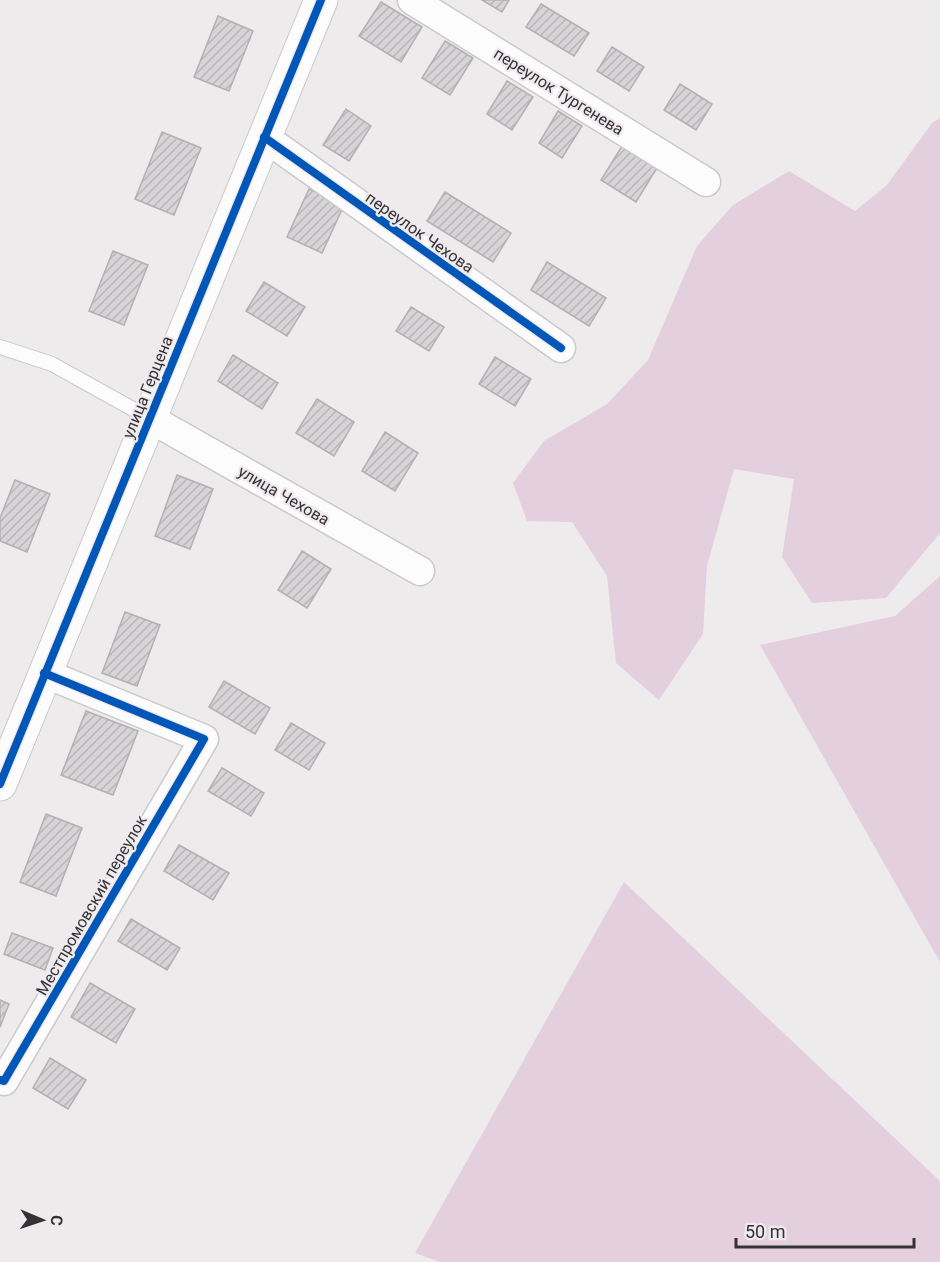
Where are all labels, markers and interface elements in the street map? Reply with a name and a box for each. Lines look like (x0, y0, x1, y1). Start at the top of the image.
street label: переулок Тургенева (490, 44, 627, 139)
street label: переулок Чехова (362, 188, 477, 277)
street label: улица Герцена (118, 333, 177, 441)
street label: улица Чехова (235, 462, 333, 529)
street label: Местпромовский переулок (32, 812, 151, 999)
north arrow (12, 1190, 72, 1250)
scale bar (736, 1211, 914, 1249)
text: С (47, 1215, 66, 1226)
text: 50 m (745, 1221, 785, 1242)

